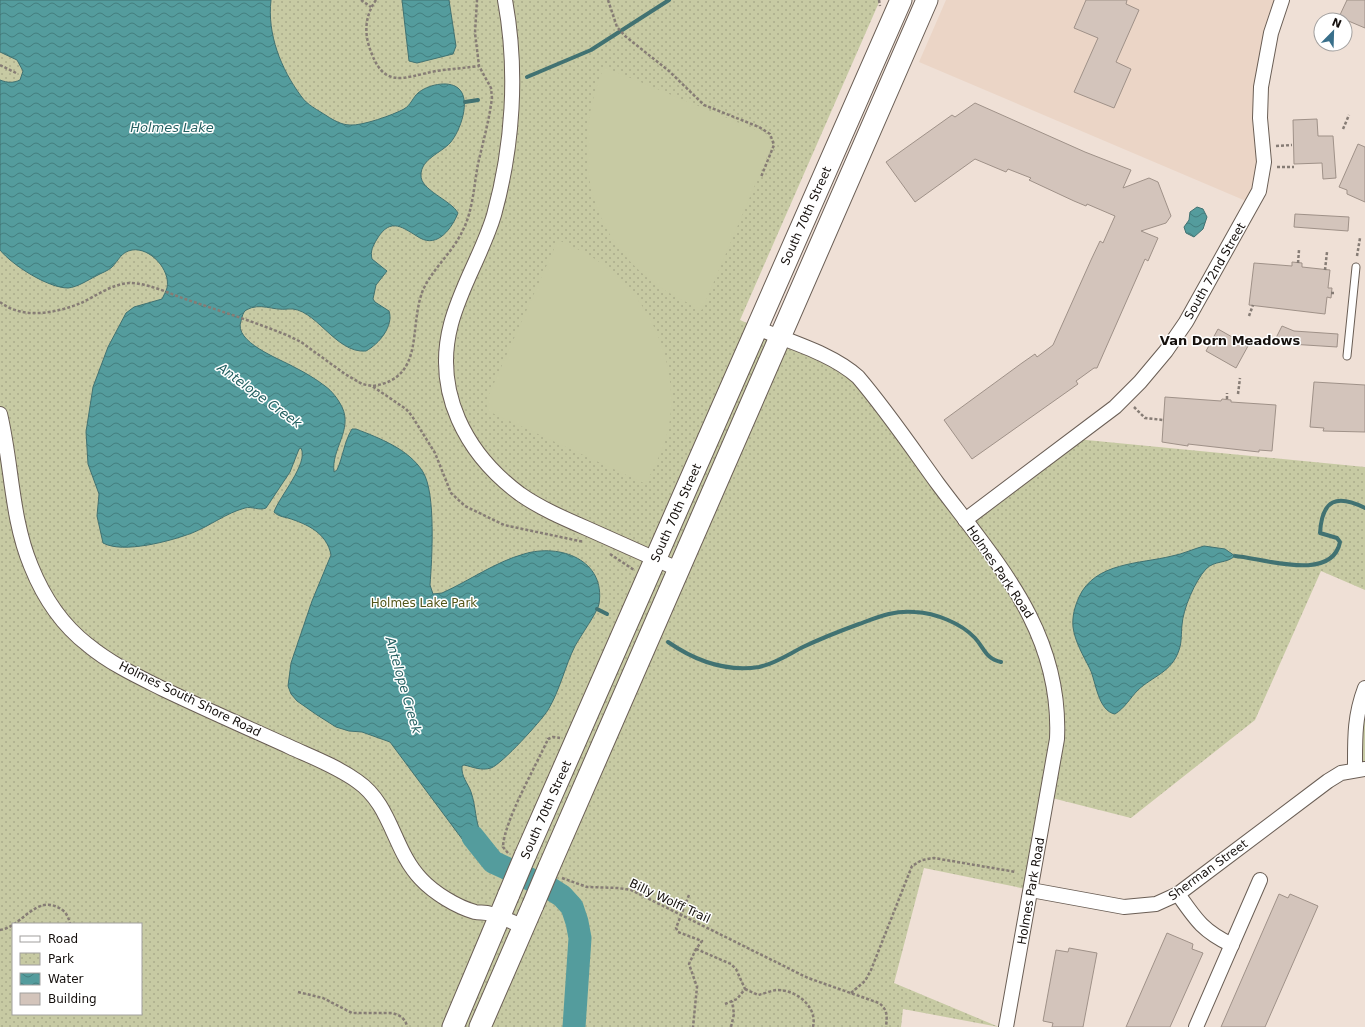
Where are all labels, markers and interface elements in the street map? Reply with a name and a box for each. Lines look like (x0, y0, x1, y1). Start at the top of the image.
north arrow (1313, 12, 1353, 52)
text: N (1330, 15, 1343, 31)
water label: Holmes Lake (130, 120, 214, 135)
street label: South 70th Street (778, 164, 834, 268)
street label: South 72nd Street (1182, 220, 1249, 322)
district label: Van Dorn Meadows (1160, 333, 1300, 348)
water label: Antelope Creek (214, 359, 305, 431)
street label: South 70th Street (648, 461, 704, 565)
street label: Holmes Park Road (964, 523, 1036, 621)
park label: Holmes Lake Park (371, 596, 477, 610)
water label: Antelope Creek (382, 634, 425, 736)
street label: Holmes South Shore Road (117, 658, 263, 740)
street label: South 70th Street (518, 758, 574, 862)
street label: Holmes Park Road (1015, 836, 1047, 946)
street label: Sherman Street (1166, 836, 1250, 903)
street label: Billy Wolff Trail (627, 876, 713, 926)
legend (12, 923, 142, 1015)
text: Road (48, 932, 78, 946)
text: Park (48, 952, 74, 966)
text: Water (48, 972, 84, 986)
text: Building (48, 992, 97, 1006)

